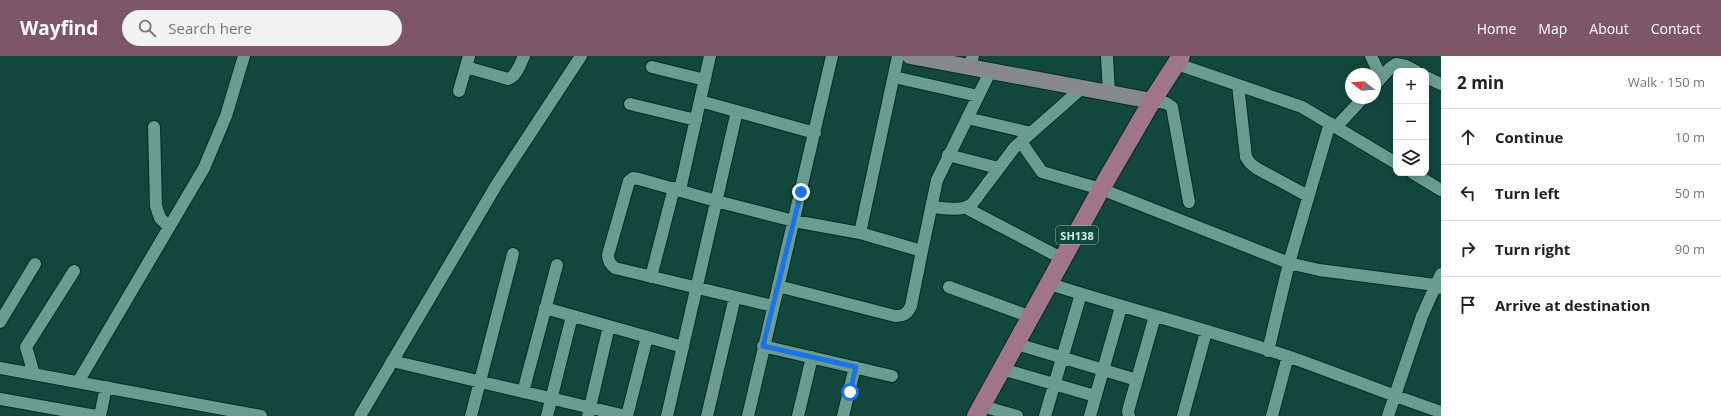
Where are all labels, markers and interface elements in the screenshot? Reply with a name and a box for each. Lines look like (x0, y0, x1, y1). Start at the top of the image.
search box (122, 10, 402, 46)
text: Wayfind (20, 15, 98, 41)
icon: search (136, 17, 158, 39)
text: Search here (168, 18, 252, 38)
text: Home (1477, 19, 1516, 38)
text: Map (1538, 19, 1567, 38)
text: About (1589, 19, 1629, 38)
text: Contact (1651, 19, 1701, 38)
north arrow (1345, 68, 1381, 104)
map controls (1393, 68, 1429, 176)
button: + (1393, 68, 1429, 104)
text: 2 min (1457, 71, 1504, 94)
text: Walk · 150 m (1628, 73, 1705, 91)
button: − (1393, 104, 1429, 140)
icon: ahead (1457, 126, 1479, 148)
text: Continue (1495, 127, 1563, 147)
text: 10 m (1675, 128, 1705, 146)
button: layers (1393, 140, 1429, 176)
icon: left (1457, 182, 1479, 204)
route end (792, 183, 810, 201)
text: Turn left (1495, 183, 1560, 203)
text: 50 m (1675, 184, 1705, 202)
road number: SH138 (1056, 226, 1098, 244)
icon: right (1457, 238, 1479, 260)
text: Turn right (1495, 239, 1570, 259)
text: 90 m (1675, 240, 1705, 258)
icon: arrive (1457, 294, 1479, 316)
text: Arrive at destination (1495, 295, 1650, 315)
route start (841, 383, 859, 401)

